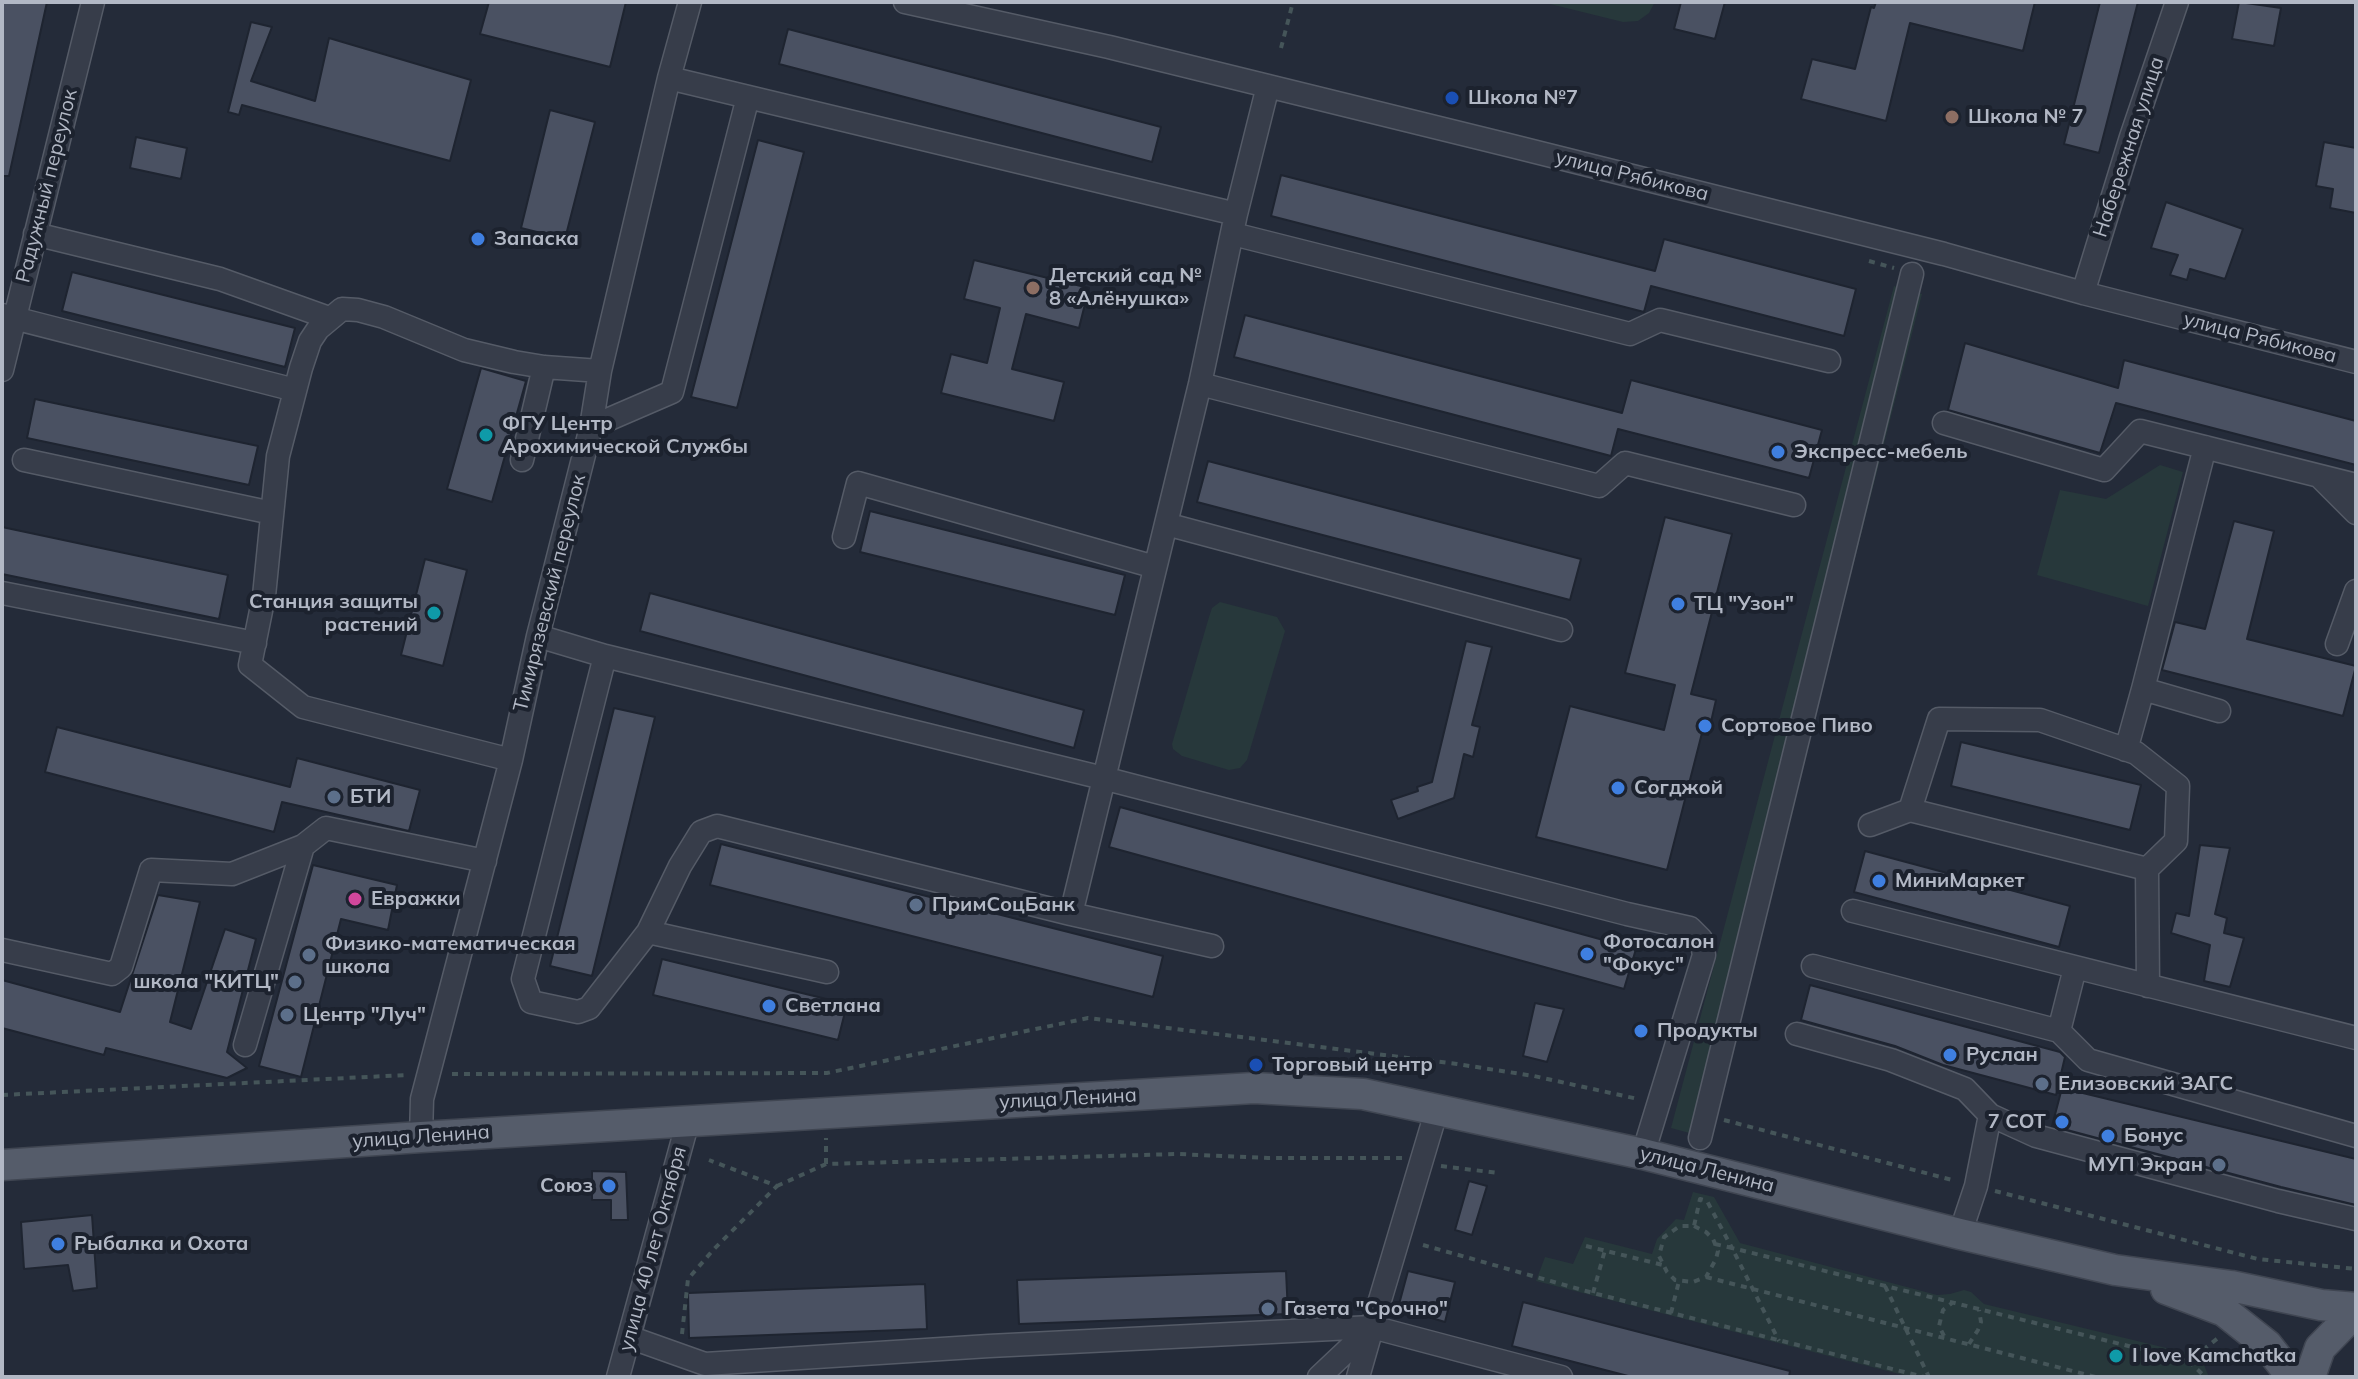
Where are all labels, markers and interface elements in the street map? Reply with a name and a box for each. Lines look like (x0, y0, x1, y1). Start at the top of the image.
street label: Набережная улица (2088, 54, 2170, 240)
place label: Школа №7 (1468, 86, 1578, 110)
street label: Радужный переулок (11, 87, 83, 285)
marker: Школа №7 (1443, 89, 1461, 107)
place label: Школа № 7 (1968, 105, 2083, 129)
marker: Школа № 7 (1943, 108, 1961, 126)
street label: улица Рябикова (1553, 145, 1711, 207)
place label: Запаска (494, 227, 579, 251)
marker: Запаска (469, 230, 487, 248)
place label: Детский сад № 8 «Алёнушка» (1049, 264, 1202, 311)
marker: Детский сад № 8 «Алёнушка» (1024, 279, 1042, 297)
street label: улица Рябикова (2181, 307, 2339, 369)
place label: ФГУ Центр Арохимической Службы (502, 412, 748, 459)
marker: ФГУ Центр Арохимической Службы (477, 426, 495, 444)
place label: Экспресс-мебель (1794, 440, 1967, 464)
marker: Экспресс-мебель (1769, 443, 1787, 461)
street label: Тимирязевский переулок (509, 472, 591, 714)
place label: Станция защиты растений (249, 590, 418, 637)
place label: ТЦ "Узон" (1694, 592, 1794, 616)
marker: ТЦ "Узон" (1669, 595, 1687, 613)
marker: Станция защиты растений (425, 604, 443, 622)
place label: Сортовое Пиво (1721, 714, 1873, 738)
marker: Сортовое Пиво (1696, 717, 1714, 735)
place label: Согджой (1634, 776, 1723, 800)
marker: Согджой (1609, 779, 1627, 797)
place label: БТИ (350, 785, 391, 809)
marker: БТИ (325, 788, 343, 806)
place label: МиниМаркет (1895, 869, 2024, 893)
marker: МиниМаркет (1870, 872, 1888, 890)
place label: Евражки (371, 887, 461, 911)
marker: Евражки (346, 890, 364, 908)
place label: ПримСоцБанк (932, 893, 1075, 917)
marker: ПримСоцБанк (907, 896, 925, 914)
place label: Фотосалон "Фокус" (1603, 930, 1715, 977)
place label: Физико-математическая школа (325, 932, 576, 979)
marker: Фотосалон "Фокус" (1578, 945, 1596, 963)
marker: Физико-математическая школа (300, 946, 318, 964)
place label: школа "КИТЦ" (134, 970, 279, 994)
marker: школа "КИТЦ" (286, 973, 304, 991)
place label: Светлана (785, 994, 881, 1018)
marker: Светлана (760, 997, 778, 1015)
place label: Центр "Луч" (303, 1003, 426, 1027)
marker: Центр "Луч" (278, 1006, 296, 1024)
place label: Продукты (1657, 1019, 1758, 1043)
marker: Продукты (1632, 1022, 1650, 1040)
place label: Руслан (1966, 1043, 2038, 1067)
marker: Руслан (1941, 1046, 1959, 1064)
place label: Торговый центр (1272, 1053, 1433, 1077)
marker: Торговый центр (1247, 1056, 1265, 1074)
place label: Елизовский ЗАГС (2058, 1072, 2233, 1096)
marker: Елизовский ЗАГС (2033, 1075, 2051, 1093)
street label: улица Ленина (999, 1083, 1137, 1115)
place label: 7 СОТ (1988, 1110, 2046, 1134)
marker: 7 СОТ (2053, 1113, 2071, 1131)
street label: улица Ленина (351, 1120, 491, 1154)
place label: Бонус (2124, 1124, 2184, 1148)
marker: Бонус (2099, 1127, 2117, 1145)
street label: улица Ленина (1637, 1142, 1777, 1198)
street label: улица 40 лет Октября (614, 1144, 692, 1354)
place label: МУП Экран (2088, 1153, 2203, 1177)
marker: МУП Экран (2210, 1156, 2228, 1174)
place label: Союз (540, 1174, 593, 1198)
marker: Союз (600, 1177, 618, 1195)
place label: Рыбалка и Охота (74, 1232, 249, 1256)
marker: Рыбалка и Охота (49, 1235, 67, 1253)
place label: Газета "Срочно" (1284, 1297, 1448, 1321)
marker: Газета "Срочно" (1259, 1300, 1277, 1318)
place label: I love Kamchatka (2132, 1344, 2296, 1368)
marker: I love Kamchatka (2107, 1347, 2125, 1365)

